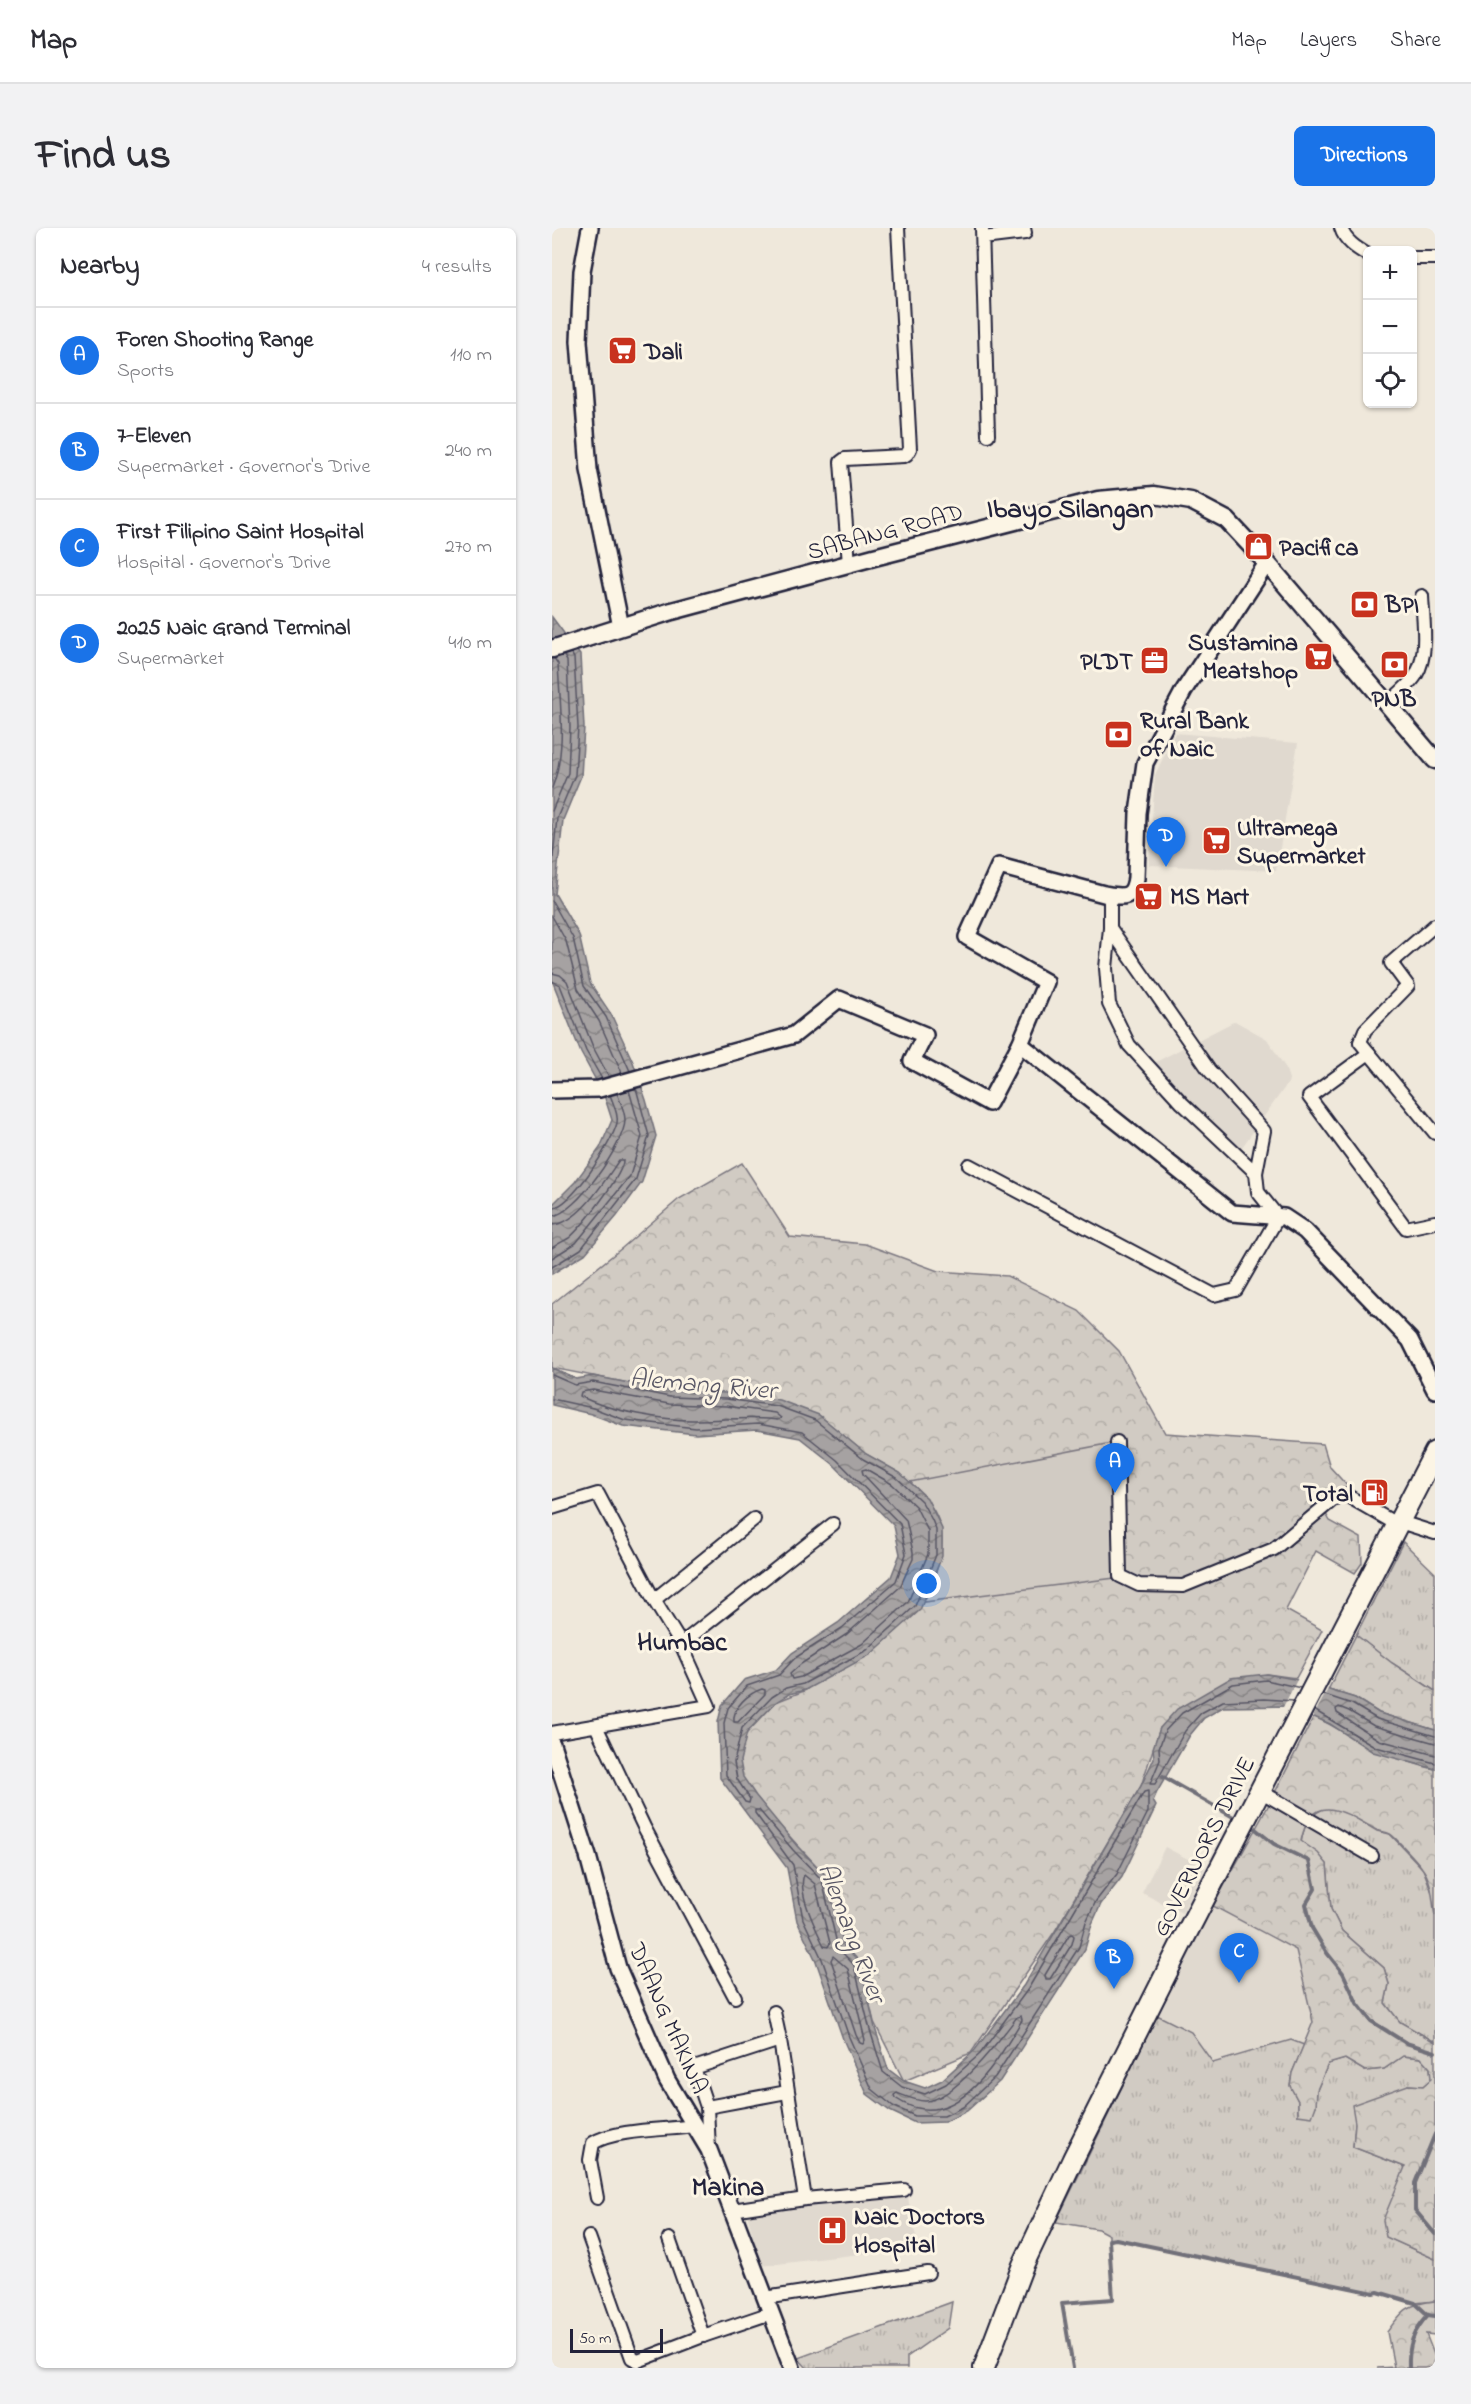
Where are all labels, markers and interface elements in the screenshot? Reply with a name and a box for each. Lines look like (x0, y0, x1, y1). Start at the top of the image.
text: Map (30, 21, 77, 62)
text: Map (1231, 26, 1267, 56)
text: Layers (1300, 26, 1357, 56)
text: Share (1390, 26, 1441, 56)
text: Find us (36, 126, 171, 187)
button: Directions (1294, 126, 1435, 186)
map controls (1363, 246, 1417, 408)
button: + (1363, 246, 1417, 300)
text: Nearby (60, 248, 139, 286)
text: 4 results (422, 253, 492, 282)
button: − (1363, 300, 1417, 354)
text: Foren Shooting Range (117, 325, 313, 357)
supermarket icon: Dali (607, 335, 639, 367)
place label: Dali (643, 336, 683, 371)
text: A (73, 341, 86, 370)
text: 110 m (450, 341, 492, 370)
button: locate (1363, 354, 1417, 408)
text: Sports (117, 357, 174, 386)
text: 7-Eleven (117, 421, 191, 453)
text: B (73, 437, 86, 466)
text: 240 m (445, 437, 492, 466)
text: Supermarket · Governor's Drive (117, 453, 370, 482)
district label: Ibayo Silangan (987, 491, 1153, 531)
street label: SABANG ROAD (804, 496, 967, 571)
text: First Filipino Saint Hospital (117, 517, 364, 549)
shop icon: Pacifica (1242, 531, 1274, 563)
place label: Pacifica (1279, 532, 1359, 567)
text: C (74, 533, 85, 562)
text: 270 m (445, 533, 492, 562)
text: Hospital · Governor's Drive (117, 549, 331, 578)
bank icon: BPI (1348, 588, 1380, 620)
place label: BPI (1384, 589, 1419, 624)
text: 2025 Naic Grand Terminal (117, 613, 350, 645)
place label: Sustamina Meatshop (1188, 627, 1298, 690)
text: D (72, 629, 87, 658)
text: 410 m (448, 629, 492, 658)
supermarket icon: Sustamina Meatshop (1303, 640, 1335, 672)
text: Supermarket (117, 645, 224, 674)
office icon: PLDT (1138, 645, 1170, 677)
place label: PLDT (1080, 646, 1133, 681)
bank icon: PNB (1378, 649, 1410, 681)
place label: PNB (1372, 683, 1416, 718)
place label: Rural Bank of Naic (1140, 705, 1249, 768)
bank icon: Rural Bank of Naic (1103, 718, 1135, 750)
place label: Ultramega Supermarket (1237, 812, 1367, 875)
pin: D (1146, 818, 1186, 867)
supermarket icon: Ultramega Supermarket (1200, 825, 1232, 857)
supermarket icon: MS Mart (1133, 880, 1165, 912)
place label: MS Mart (1170, 881, 1250, 916)
water label: Alemang River (628, 1361, 780, 1412)
pin: A (1096, 1444, 1134, 1493)
fuel station icon: Total (1358, 1477, 1390, 1509)
place label: Total (1303, 1478, 1353, 1513)
your location (912, 1569, 941, 1598)
district label: Humbac (637, 1625, 728, 1663)
street label: GOVERNOR'S DRIVE (1145, 1751, 1266, 1943)
water label: Alemang River (806, 1858, 895, 2011)
pin: C (1220, 1934, 1258, 1983)
street label: DAANG MAKINA (617, 1937, 716, 2100)
pin: B (1094, 1940, 1134, 1989)
district label: Makina (692, 2170, 764, 2208)
place label: Naic Doctors Hospital (854, 2201, 985, 2264)
hospital icon: Naic Doctors Hospital (817, 2214, 849, 2246)
scale bar (570, 2326, 663, 2354)
text: 50 m (579, 2327, 611, 2351)

